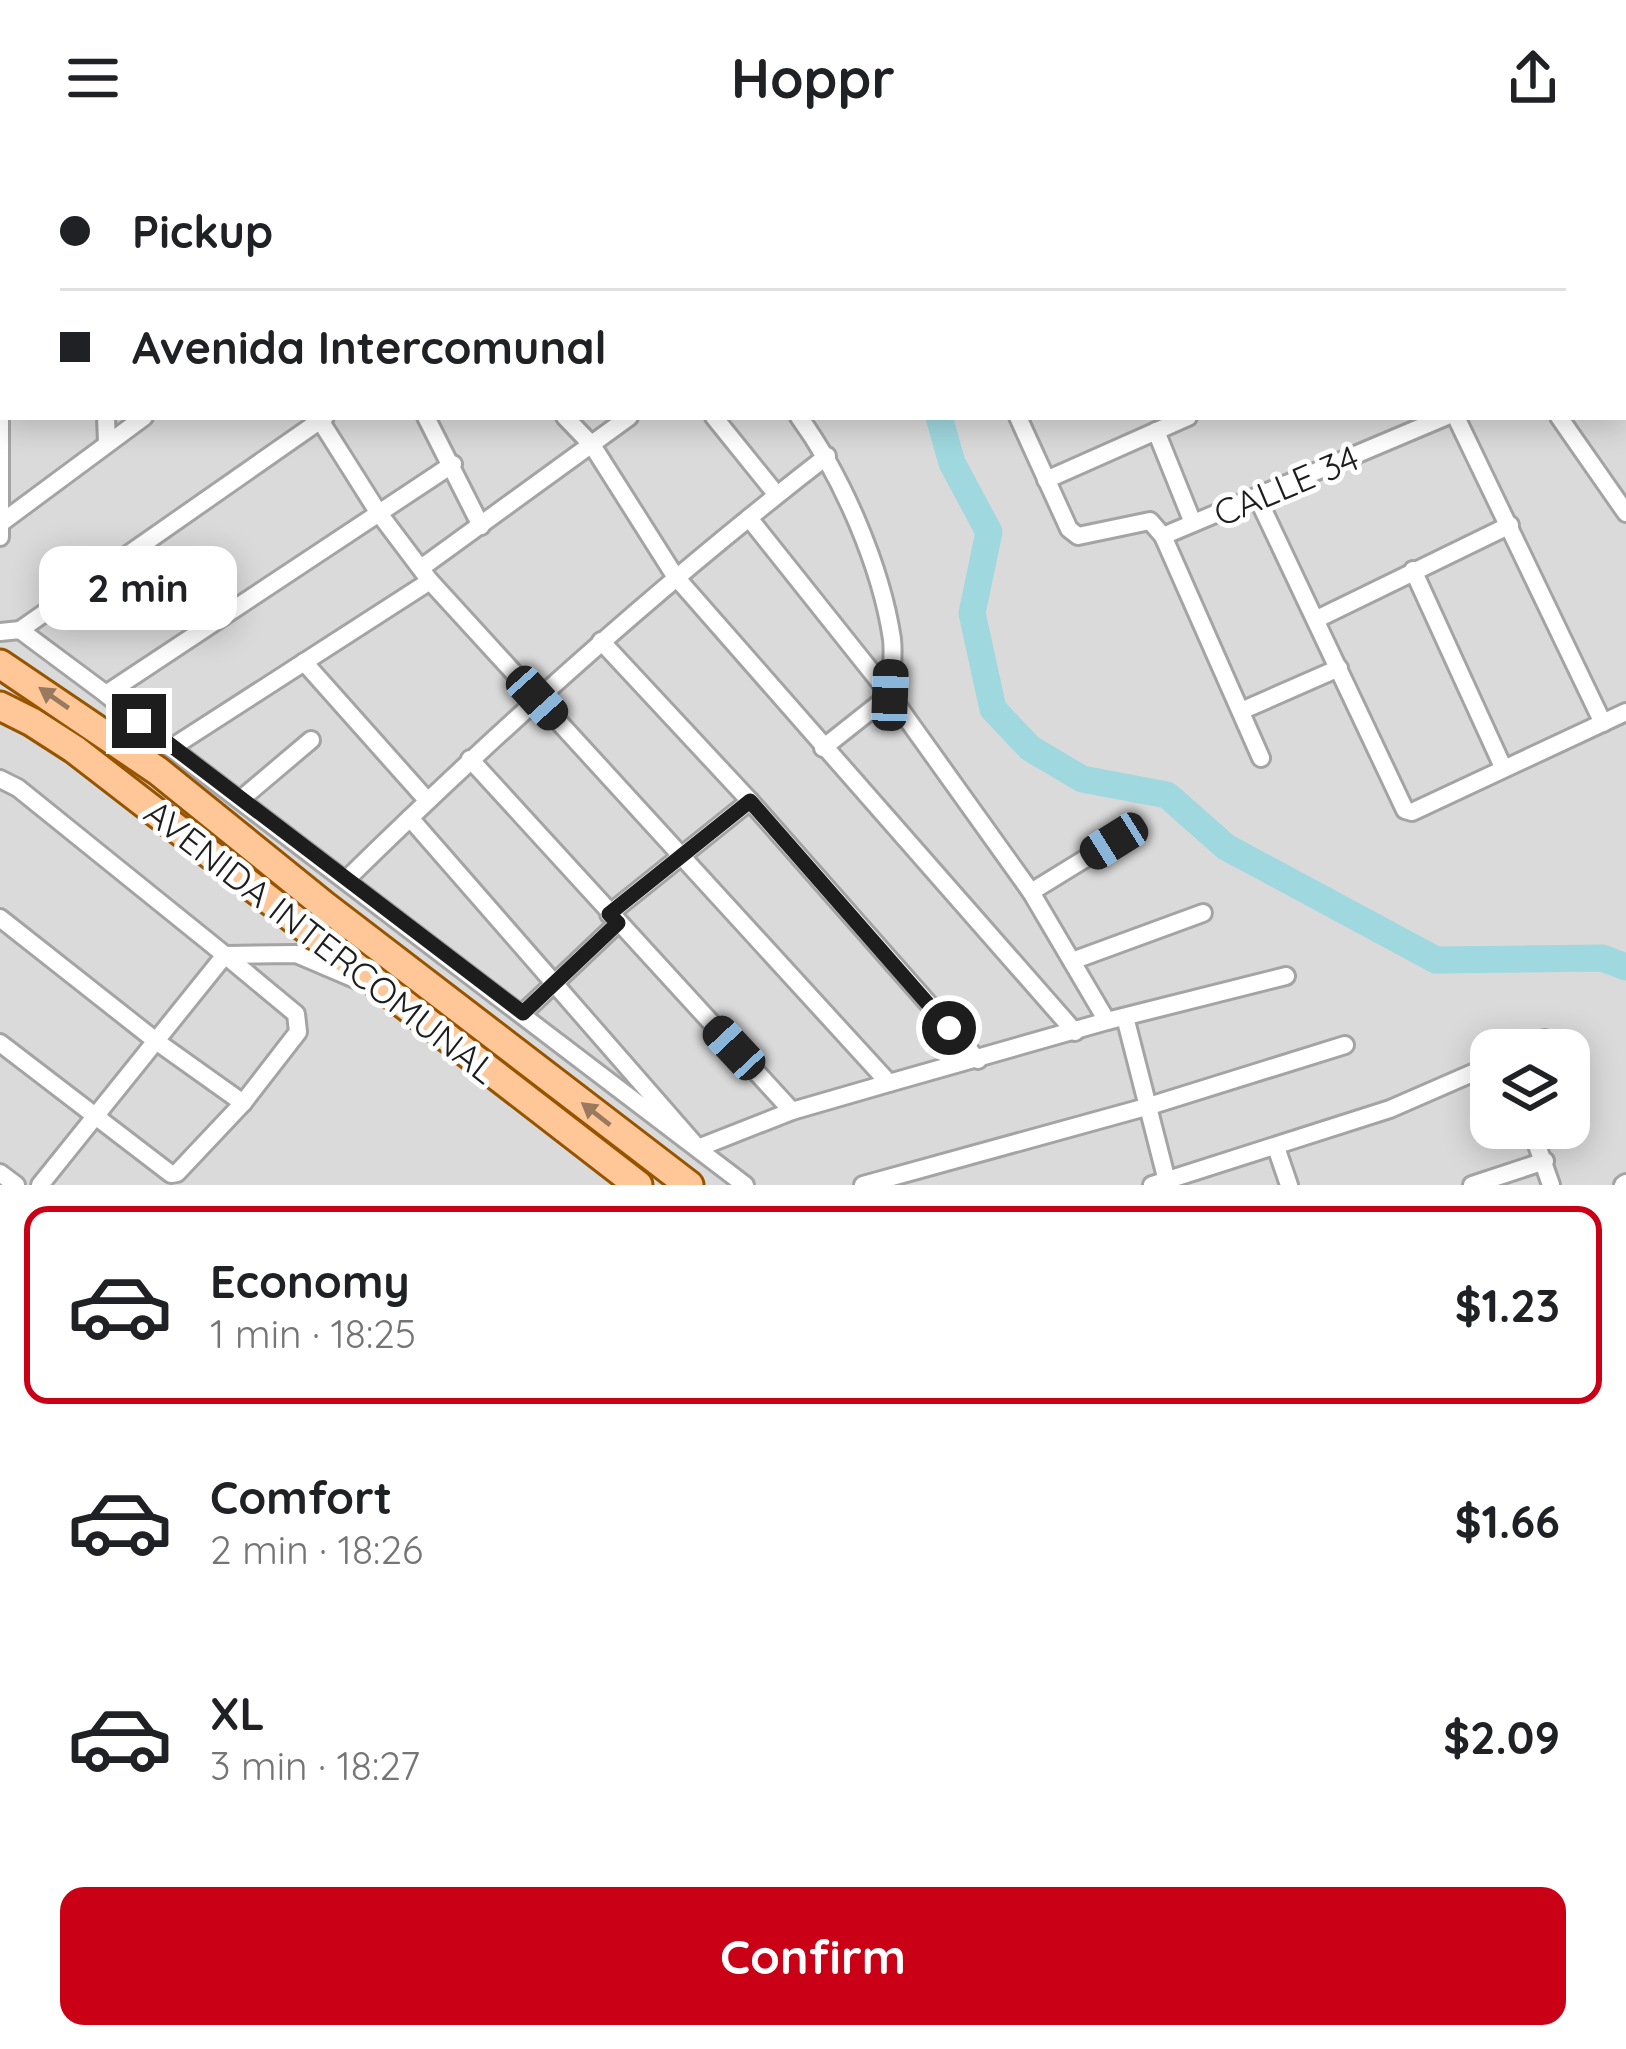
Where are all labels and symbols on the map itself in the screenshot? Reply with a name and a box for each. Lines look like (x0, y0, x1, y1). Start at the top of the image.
street label: CALLE 34 (1207, 434, 1365, 536)
callout: 2 min (40, 547, 238, 631)
car (871, 658, 909, 732)
car (500, 659, 574, 737)
one-way arrow (37, 687, 70, 710)
route end (112, 694, 166, 748)
street label: AVENIDA INTERCOMUNAL (136, 789, 506, 1093)
car (1074, 807, 1154, 875)
route start (922, 1001, 976, 1055)
car (696, 1009, 772, 1087)
one-way arrow (581, 1102, 612, 1127)

